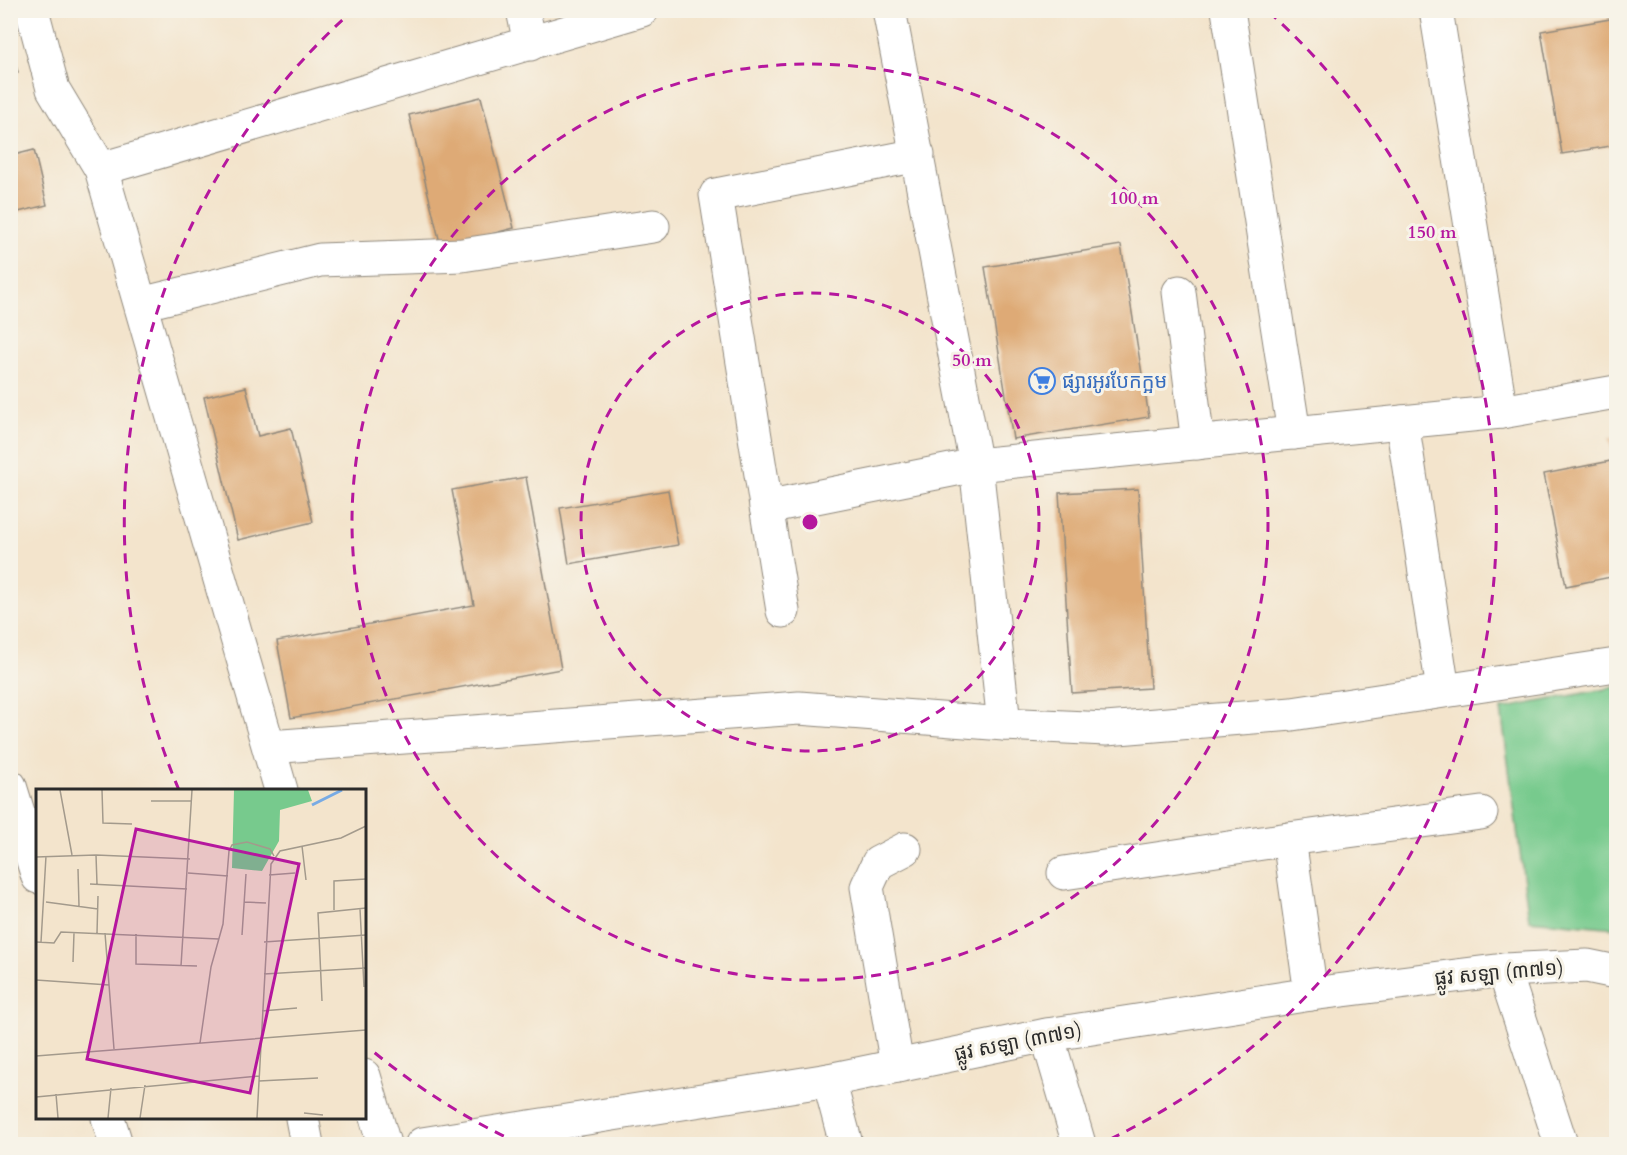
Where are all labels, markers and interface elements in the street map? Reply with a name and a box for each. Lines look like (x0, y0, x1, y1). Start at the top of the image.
text: 100 m (1109, 186, 1159, 211)
text: 150 m (1407, 220, 1457, 245)
text: 50 m (952, 348, 992, 373)
supermarket icon: ផ្សារអូរបែកក្អម (1027, 366, 1057, 396)
place label: ផ្សារអូរបែកក្អម (1062, 368, 1167, 395)
centre of rings (800, 512, 820, 532)
inset map (36, 789, 366, 1119)
street label: ផ្លូវ សឡា (៣៧១) (1433, 954, 1565, 997)
street label: ផ្លូវ សឡា (៣៧១) (952, 1016, 1085, 1072)

